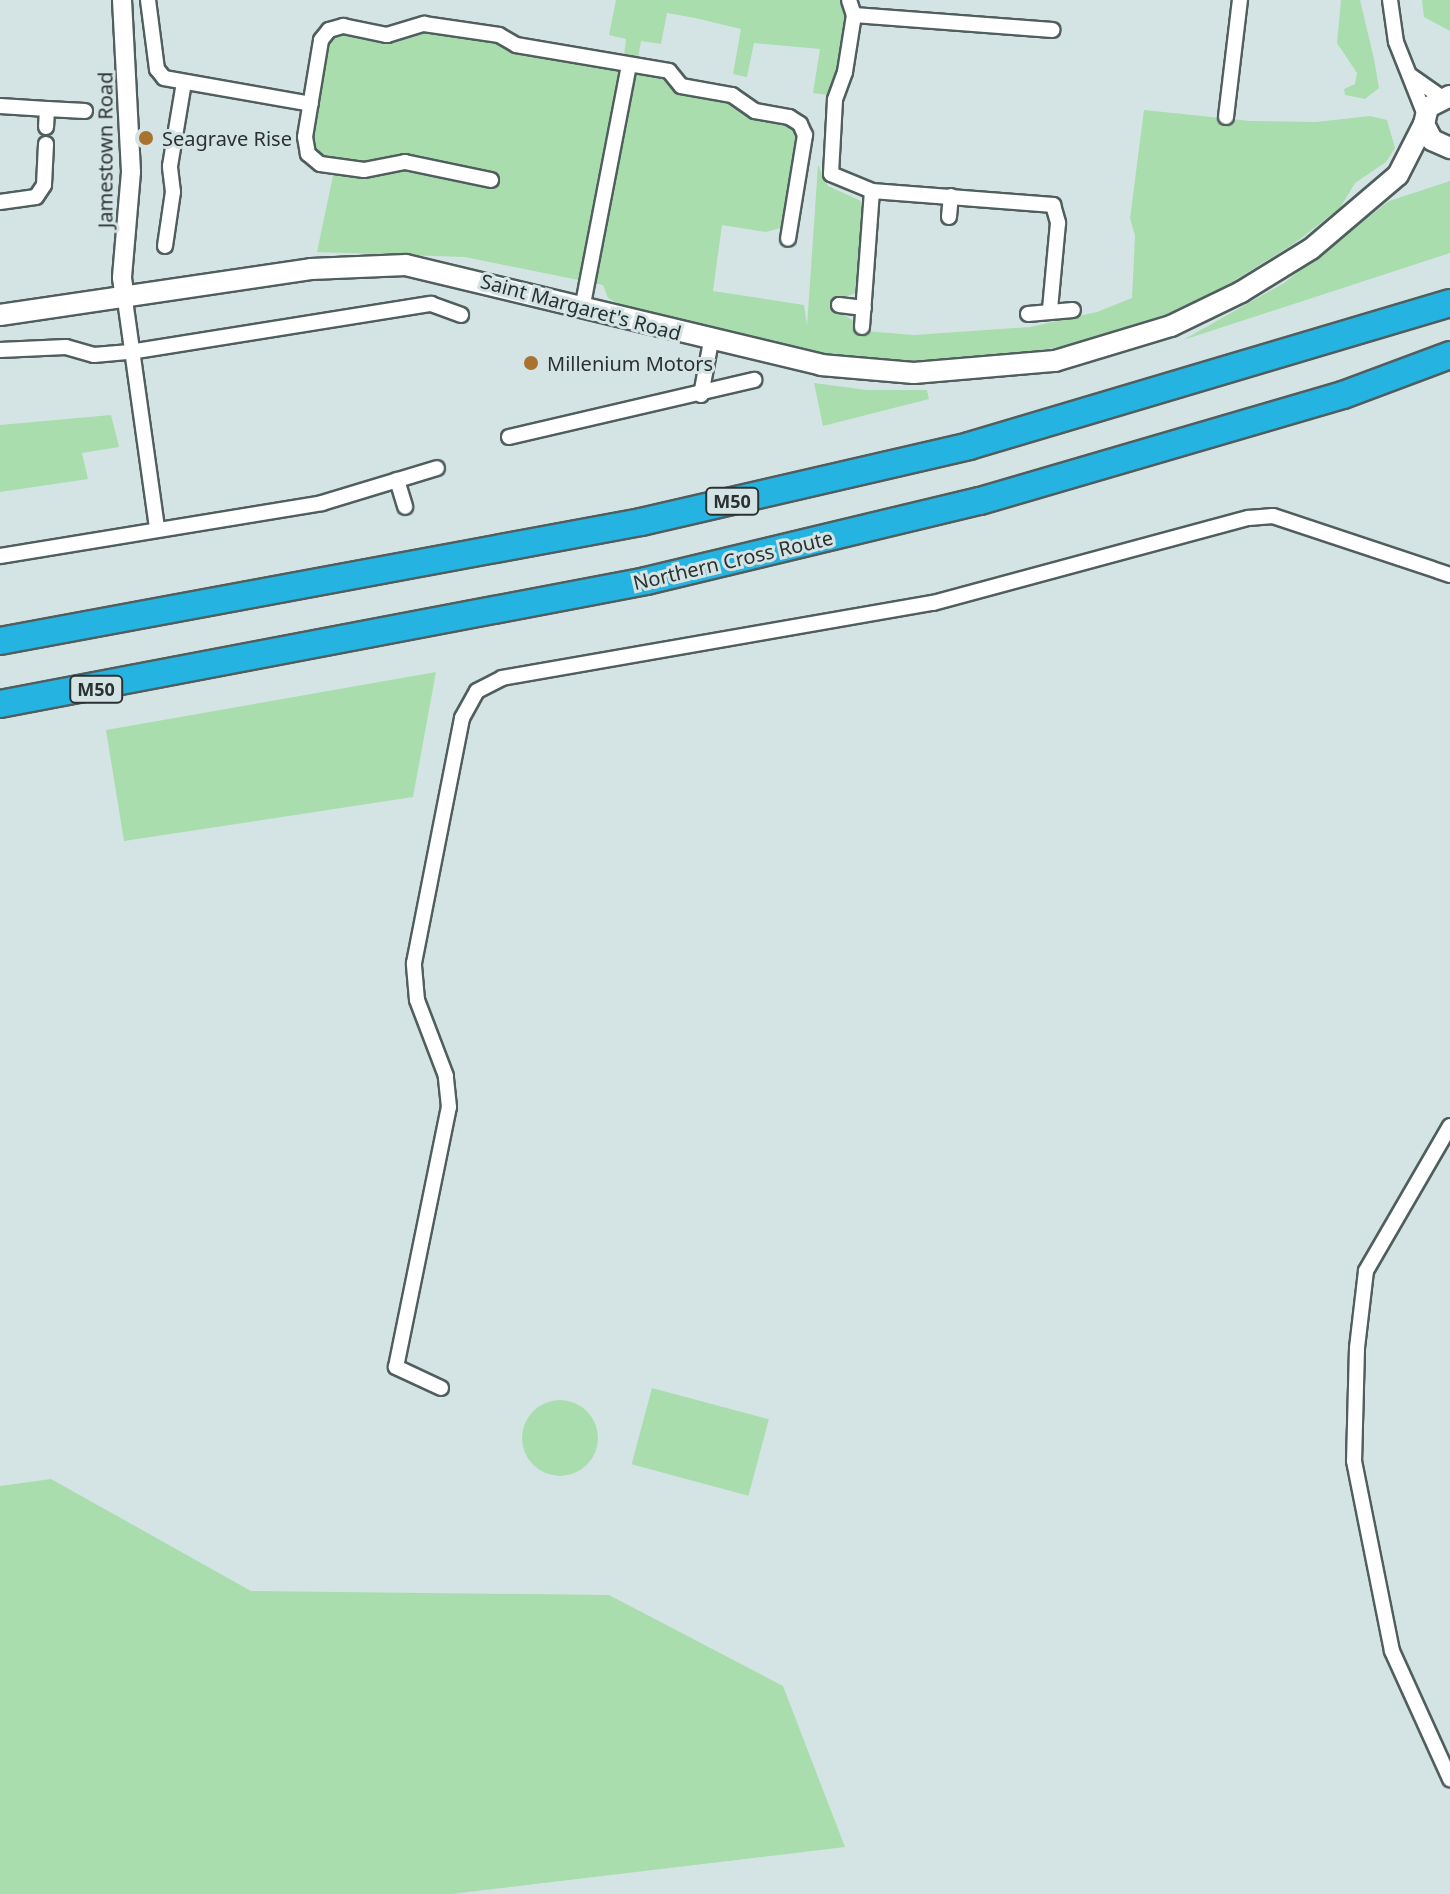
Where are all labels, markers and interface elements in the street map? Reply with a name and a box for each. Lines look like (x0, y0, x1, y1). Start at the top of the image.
street label: Jamestown Road (93, 72, 117, 228)
place label: Seagrave Rise (162, 126, 292, 150)
marker: Seagrave Rise (137, 129, 155, 147)
street label: Saint Margaret's Road (478, 269, 684, 345)
place label: Millenium Motors (547, 351, 713, 375)
marker: Millenium Motors (522, 354, 540, 372)
road number: M50 (704, 487, 760, 515)
street label: Northern Cross Route (631, 525, 835, 595)
road number: M50 (68, 675, 124, 703)

